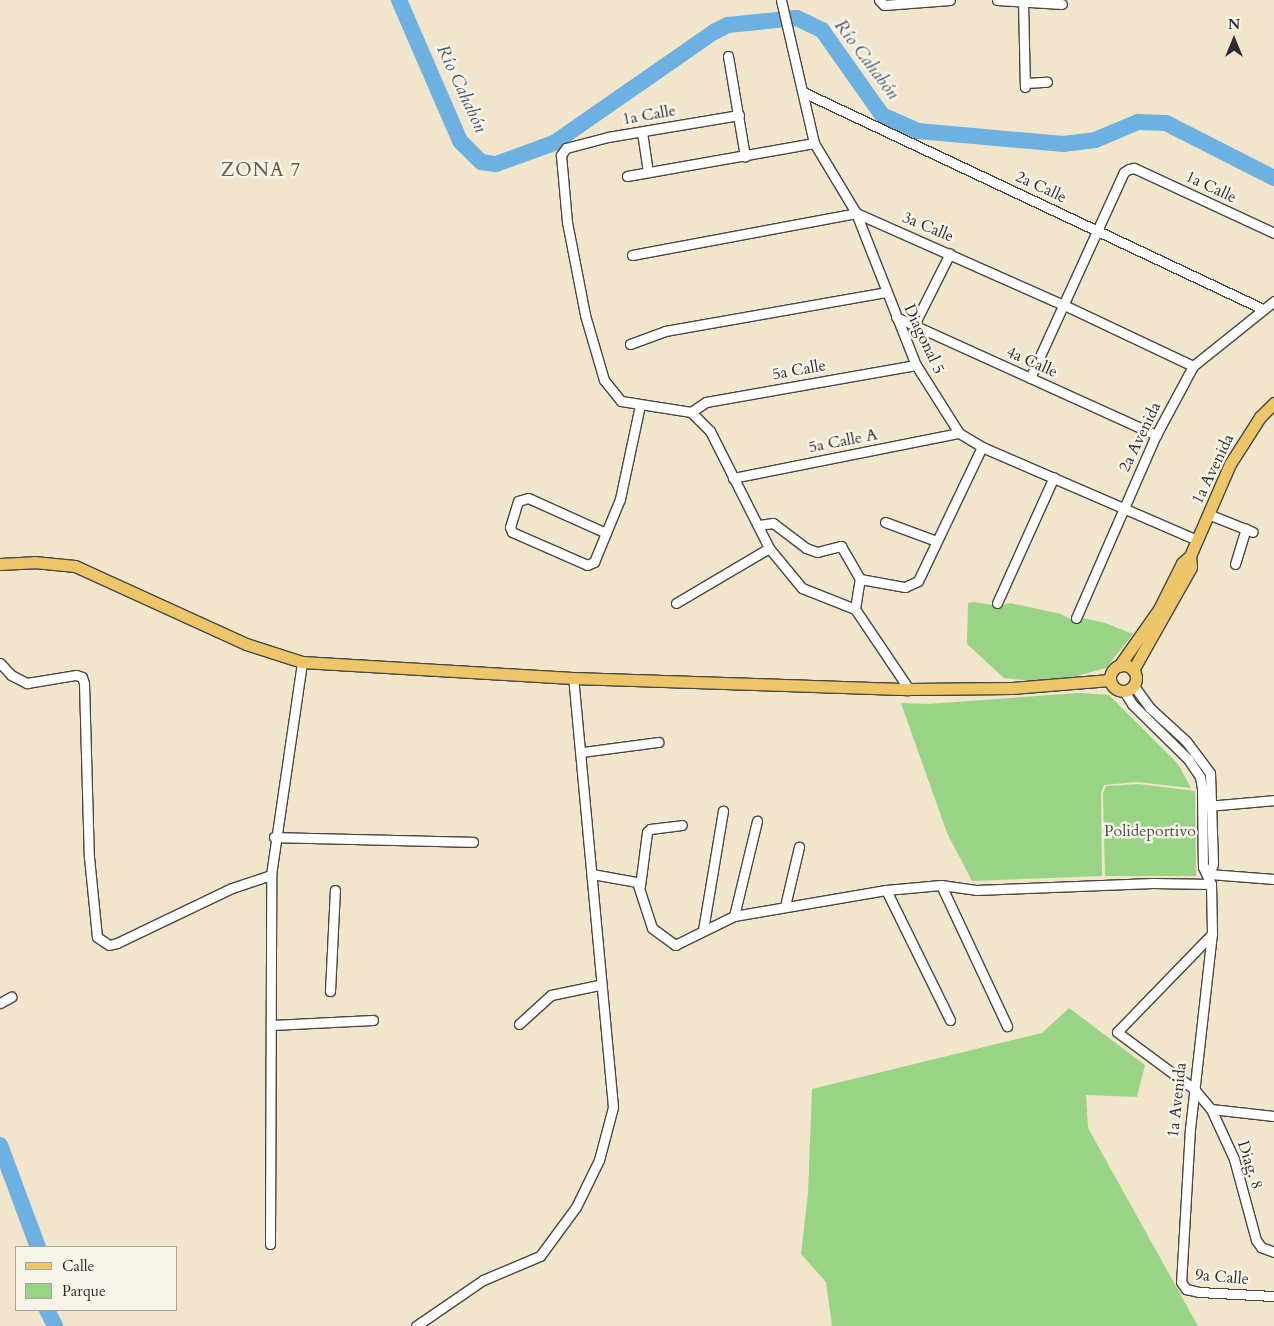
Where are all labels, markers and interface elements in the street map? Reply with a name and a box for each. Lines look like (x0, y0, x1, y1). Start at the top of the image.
north arrow (1209, 15, 1259, 65)
text: N (1228, 15, 1240, 34)
water label: Río Cahabón (829, 16, 903, 104)
water label: Río Cahabón (431, 42, 491, 136)
street label: 1a Calle (621, 101, 677, 129)
district label: ZONA 7 (220, 160, 302, 182)
street label: 2a Calle (1012, 167, 1070, 207)
street label: 1a Calle (1182, 167, 1240, 207)
street label: 3a Calle (899, 208, 957, 246)
street label: Diagonal 5 (900, 301, 948, 377)
street label: 4a Calle (1003, 342, 1061, 382)
street label: 5a Calle (771, 356, 827, 384)
street label: 2a Avenida (1115, 399, 1165, 475)
street label: 5a Calle A (807, 425, 879, 457)
street label: 1a Avenida (1188, 431, 1238, 507)
park label: Polideportivo (1104, 821, 1196, 841)
street label: 1a Avenida (1164, 1062, 1190, 1138)
street label: Diag. 8 (1233, 1138, 1267, 1192)
legend (15, 1246, 178, 1311)
text: Calle (62, 1256, 94, 1276)
street label: 9a Calle (1194, 1265, 1250, 1289)
text: Parque (62, 1281, 106, 1301)

